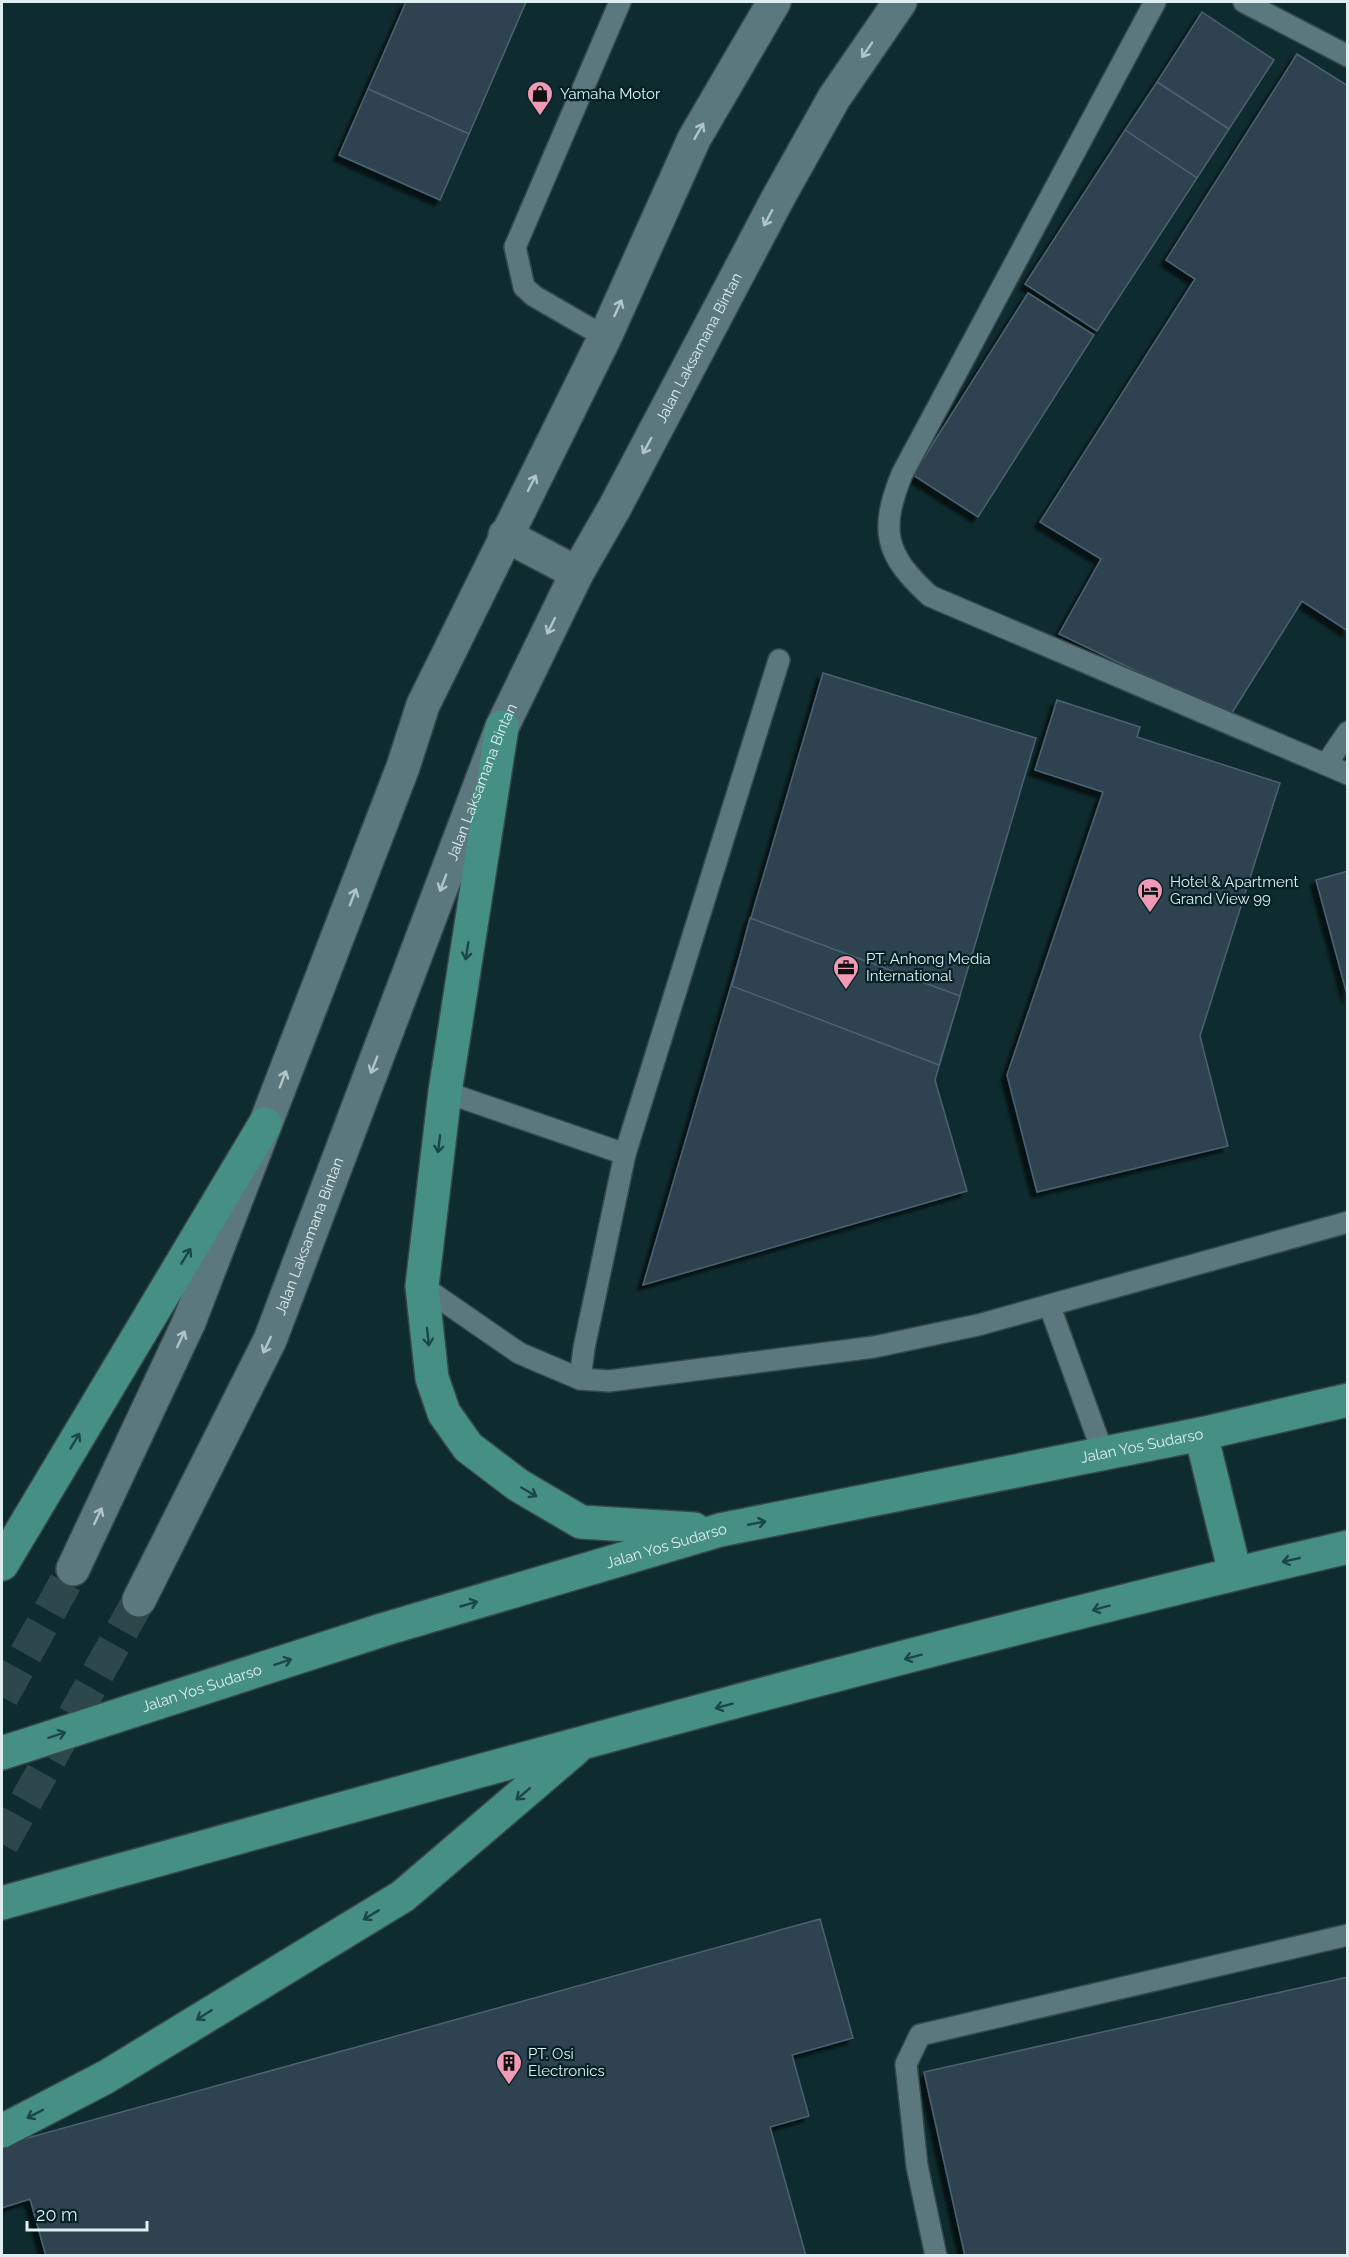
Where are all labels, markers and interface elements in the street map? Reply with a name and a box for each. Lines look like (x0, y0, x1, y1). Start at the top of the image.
one-way arrow (861, 41, 873, 57)
shop icon: Yamaha Motor (525, 79, 555, 117)
place label: Yamaha Motor (560, 85, 661, 103)
one-way arrow (693, 123, 705, 140)
one-way arrow (762, 208, 773, 226)
street label: Jalan Laksamana Bintan (652, 270, 746, 426)
one-way arrow (613, 300, 624, 318)
one-way arrow (641, 436, 653, 454)
one-way arrow (526, 474, 538, 492)
one-way arrow (545, 616, 557, 634)
street label: Jalan Laksamana Bintan (443, 701, 521, 863)
one-way arrow (437, 873, 448, 891)
place label: Hotel & Apartment Grand View 99 (1170, 873, 1298, 908)
hotel icon: Hotel & Apartment Grand View 99 (1135, 876, 1165, 914)
one-way arrow (348, 889, 359, 907)
one-way arrow (462, 940, 473, 960)
place label: PT. Anhong Media International (866, 950, 991, 985)
office icon: PT. Anhong Media International (831, 953, 861, 991)
one-way arrow (368, 1055, 379, 1074)
one-way arrow (278, 1071, 289, 1089)
one-way arrow (433, 1133, 444, 1153)
street label: Jalan Laksamana Bintan (271, 1155, 347, 1318)
one-way arrow (181, 1248, 193, 1265)
one-way arrow (423, 1327, 434, 1347)
one-way arrow (175, 1331, 187, 1349)
one-way arrow (261, 1336, 273, 1354)
street label: Jalan Yos Sudarso (1079, 1425, 1205, 1467)
one-way arrow (69, 1433, 81, 1450)
one-way arrow (520, 1486, 537, 1498)
one-way arrow (93, 1507, 105, 1525)
one-way arrow (748, 1516, 767, 1528)
street label: Jalan Yos Sudarso (604, 1520, 728, 1572)
one-way arrow (1281, 1555, 1300, 1567)
one-way arrow (459, 1598, 478, 1609)
one-way arrow (1092, 1602, 1111, 1614)
one-way arrow (904, 1651, 923, 1663)
one-way arrow (273, 1656, 292, 1667)
street label: Jalan Yos Sudarso (140, 1660, 264, 1716)
one-way arrow (715, 1700, 734, 1712)
one-way arrow (47, 1729, 66, 1740)
one-way arrow (515, 1787, 531, 1800)
one-way arrow (363, 1909, 380, 1921)
one-way arrow (196, 2010, 213, 2022)
place label: PT. Osi Electronics (528, 2045, 605, 2080)
building icon: PT. Osi Electronics (494, 2048, 524, 2086)
one-way arrow (27, 2108, 45, 2120)
scale bar (27, 2194, 147, 2232)
text: 20 m (36, 2204, 78, 2225)

